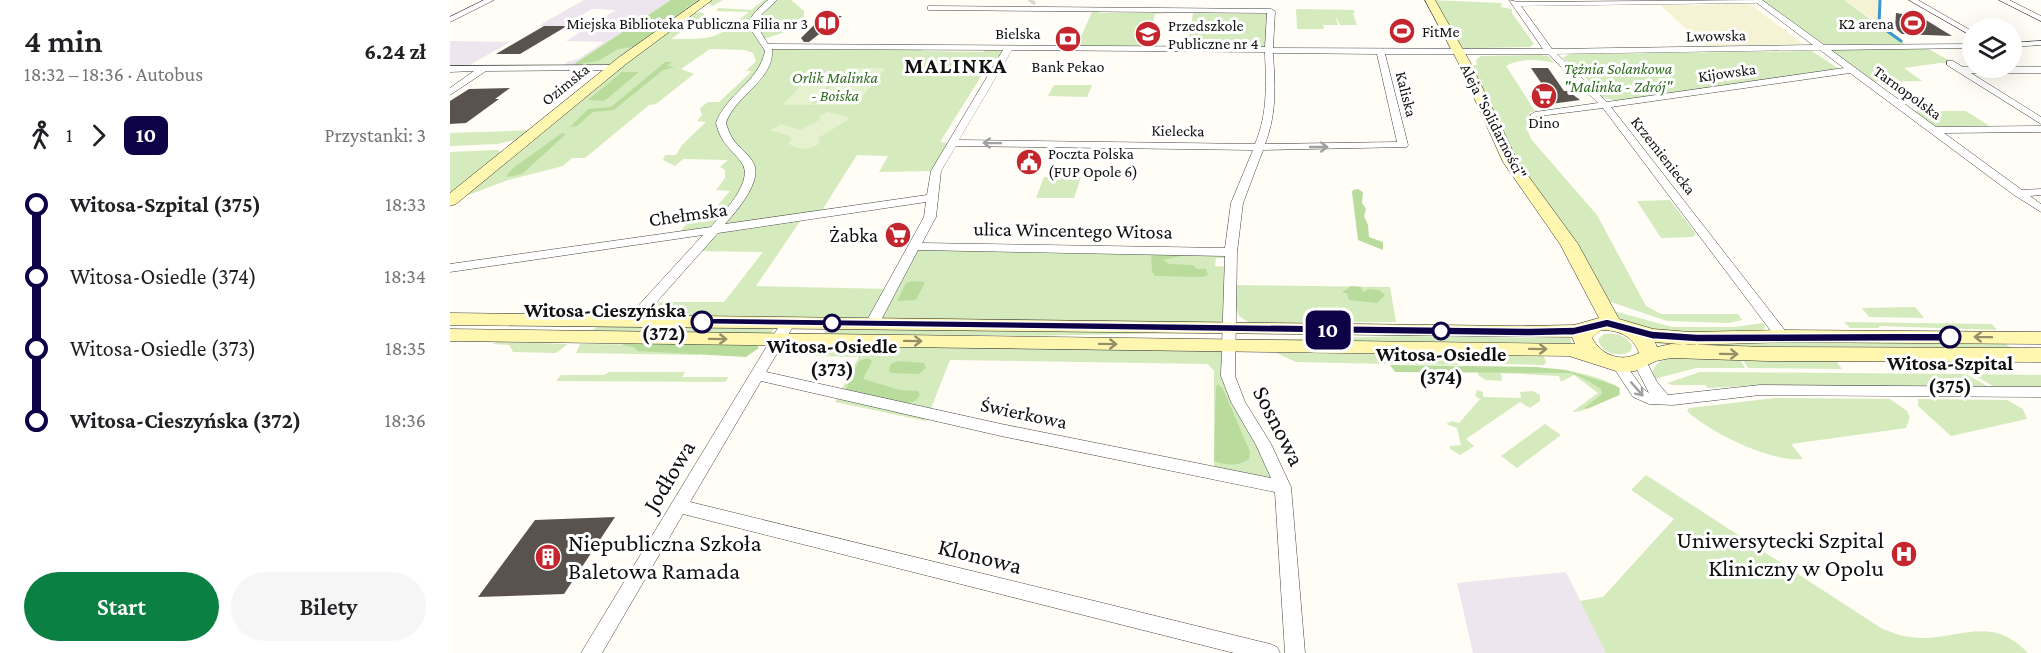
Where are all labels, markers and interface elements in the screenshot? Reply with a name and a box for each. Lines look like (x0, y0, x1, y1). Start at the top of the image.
library icon: Miejska Biblioteka Publiczna Filia nr 3 (812, 8, 842, 38)
sports icon: K2 arena (1898, 8, 1928, 38)
place label: Miejska Biblioteka Publiczna Filia nr 3 (566, 15, 808, 33)
place label: K2 arena (1838, 15, 1895, 32)
sports icon: FitMe (1387, 16, 1417, 46)
place label: Przedszkole Publiczne nr 4 (1168, 17, 1259, 52)
map controls (1962, 18, 2022, 78)
button: layers (1962, 18, 2022, 78)
school or university icon: Przedszkole Publiczne nr 4 (1133, 19, 1163, 49)
text: 4 min (24, 22, 103, 59)
place label: FitMe (1422, 23, 1460, 40)
bank icon: Bank Pekao (1053, 24, 1083, 54)
street label: Bielska (995, 25, 1041, 42)
street label: Lwowska (1686, 26, 1747, 45)
text: 6.24 zł (364, 39, 426, 64)
district label: MALINKA (904, 53, 1008, 78)
place label: Bank Pekao (1031, 58, 1105, 75)
street label: Ozimska (538, 60, 593, 109)
park label: Tężnia Solankowa "Malinka - Zdrój" (1564, 60, 1674, 96)
street label: Kijowska (1697, 60, 1758, 86)
street label: Aleja "Solidarności" (1456, 61, 1530, 182)
street label: Tarnopolska (1870, 62, 1945, 124)
text: 18:32 – 18:36 · Autobus (24, 63, 203, 85)
park label: Orlik Malinka - Boiska (792, 69, 878, 104)
street label: Kaliska (1393, 70, 1420, 119)
supermarket icon: Dino (1529, 81, 1559, 111)
street label: Krzemieniecka (1628, 113, 1700, 198)
place label: Dino (1528, 114, 1560, 131)
icon: walk (24, 119, 57, 152)
icon: forward (82, 119, 115, 152)
street label: Kielecka (1151, 122, 1205, 139)
text: 10 (136, 123, 156, 147)
text: 1 (66, 124, 73, 146)
text: Przystanki: 3 (325, 124, 426, 146)
one-way arrow (982, 137, 1002, 149)
one-way arrow (1308, 141, 1328, 153)
place label: Poczta Polska (FUP Opole 6) (1048, 145, 1138, 181)
public building icon: Poczta Polska (FUP Opole 6) (1014, 147, 1044, 177)
text: Witosa-Szpital (375) (70, 192, 261, 217)
text: 18:33 (385, 193, 426, 215)
street label: Chełmska (647, 198, 729, 230)
street label: ulica Wincentego Witosa (973, 217, 1173, 244)
supermarket icon: Żabka (883, 220, 913, 250)
place label: Żabka (829, 224, 878, 246)
text: Witosa-Osiedle (374) (70, 264, 257, 289)
text: 18:34 (384, 265, 426, 287)
place label: Witosa-Cieszyńska (372) (523, 299, 686, 345)
line badge: 10 (1301, 310, 1355, 350)
marker: Witosa-Cieszyńska (372) (691, 311, 713, 333)
marker: Witosa-Osiedle (373) (823, 314, 841, 332)
text: 10 (1318, 318, 1338, 342)
marker: Witosa-Osiedle (374) (1432, 322, 1450, 340)
marker: Witosa-Szpital (375) (1939, 326, 1961, 348)
one-way arrow (1973, 332, 1993, 343)
one-way arrow (708, 333, 728, 344)
place label: Witosa-Osiedle (373) (766, 335, 897, 381)
one-way arrow (903, 335, 923, 347)
text: Witosa-Osiedle (373) (70, 336, 256, 361)
text: 18:35 (385, 337, 426, 359)
one-way arrow (1098, 338, 1118, 350)
place label: Witosa-Osiedle (374) (1375, 343, 1506, 389)
one-way arrow (1527, 343, 1547, 355)
one-way arrow (1718, 348, 1738, 359)
place label: Witosa-Szpital (375) (1886, 352, 2013, 398)
street label: Sosnowa (1248, 381, 1311, 470)
one-way arrow (1630, 381, 1644, 396)
street label: Świerkowa (979, 393, 1069, 433)
text: Witosa-Cieszyńska (372) (70, 408, 301, 433)
text: 18:36 (384, 409, 426, 431)
street label: Jodłowa (636, 435, 700, 518)
place label: Uniwersytecki Szpital Kliniczny w Opolu (1677, 526, 1884, 581)
place label: Niepubliczna Szkoła Baletowa Ramada (568, 529, 762, 584)
street label: Klonowa (935, 532, 1025, 579)
hospital icon: Uniwersytecki Szpital Kliniczny w Opolu (1889, 539, 1919, 569)
building icon: Niepubliczna Szkoła Baletowa Ramada (533, 542, 563, 572)
button: Start (24, 572, 219, 641)
button: Bilety (231, 572, 426, 641)

